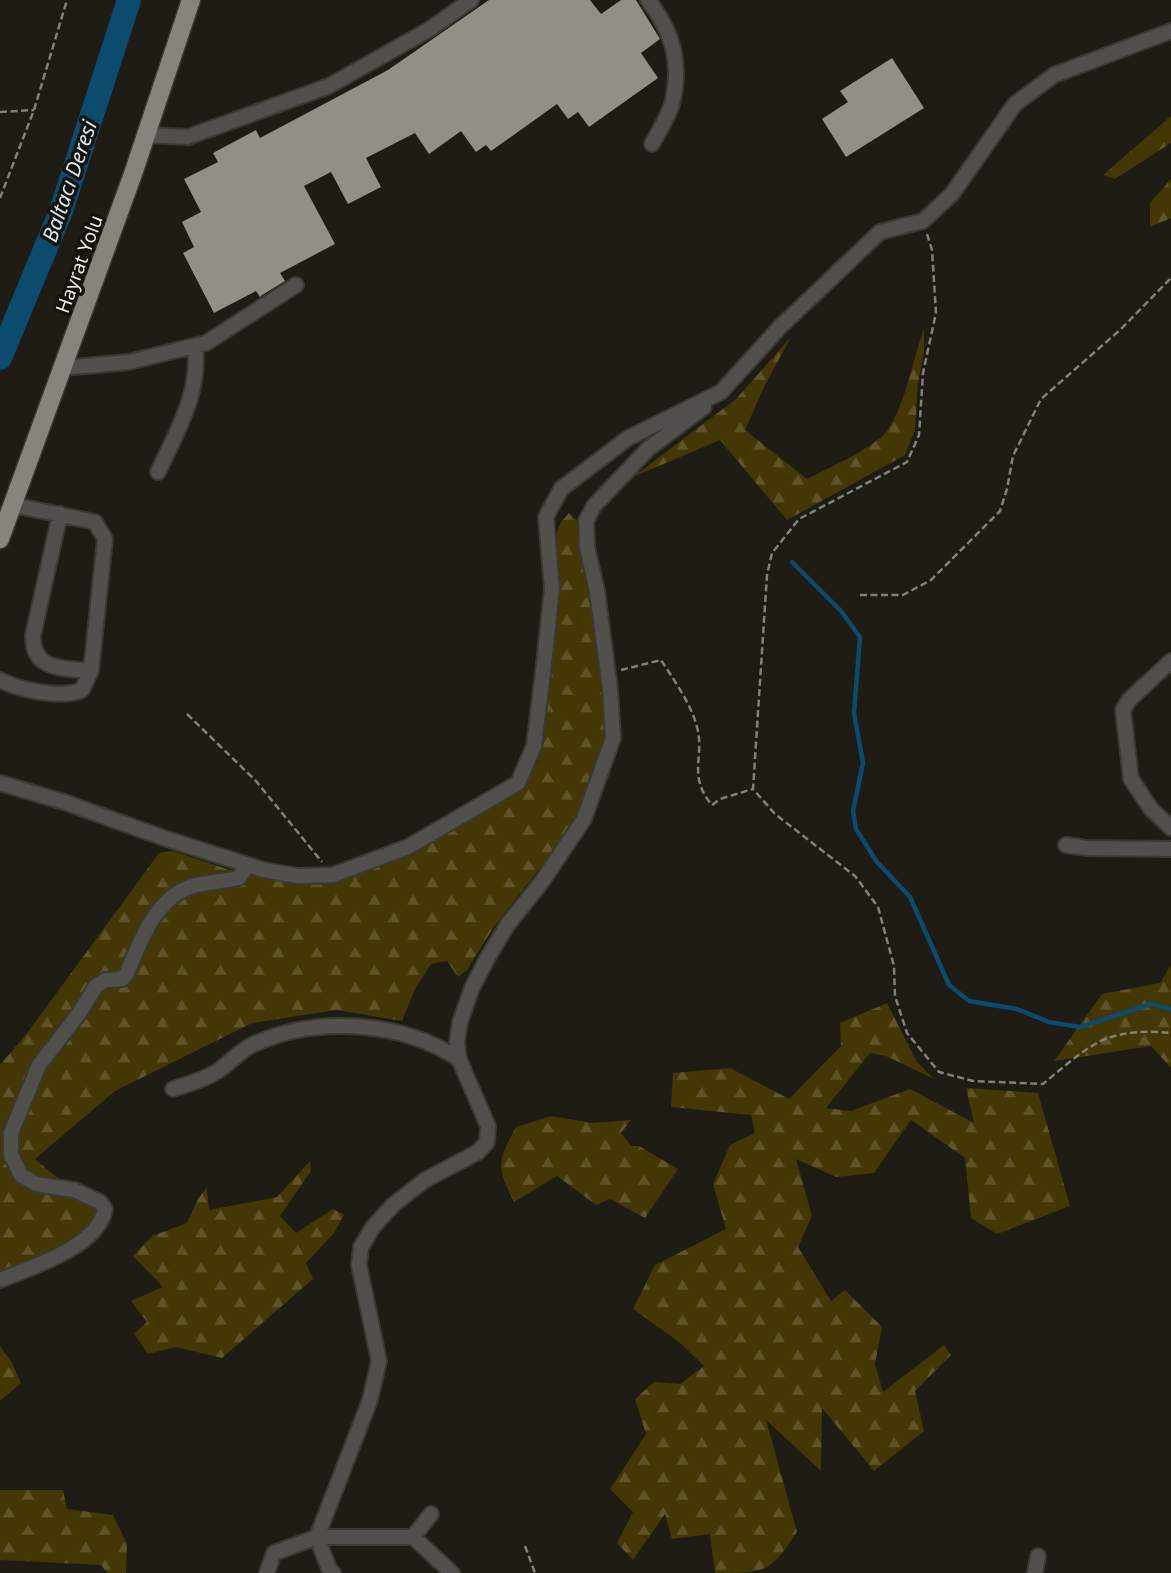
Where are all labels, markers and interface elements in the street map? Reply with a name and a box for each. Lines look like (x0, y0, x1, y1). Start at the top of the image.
water label: Baltacı Deresi (35, 116, 103, 245)
street label: Hayrat Yolu (49, 211, 109, 317)

